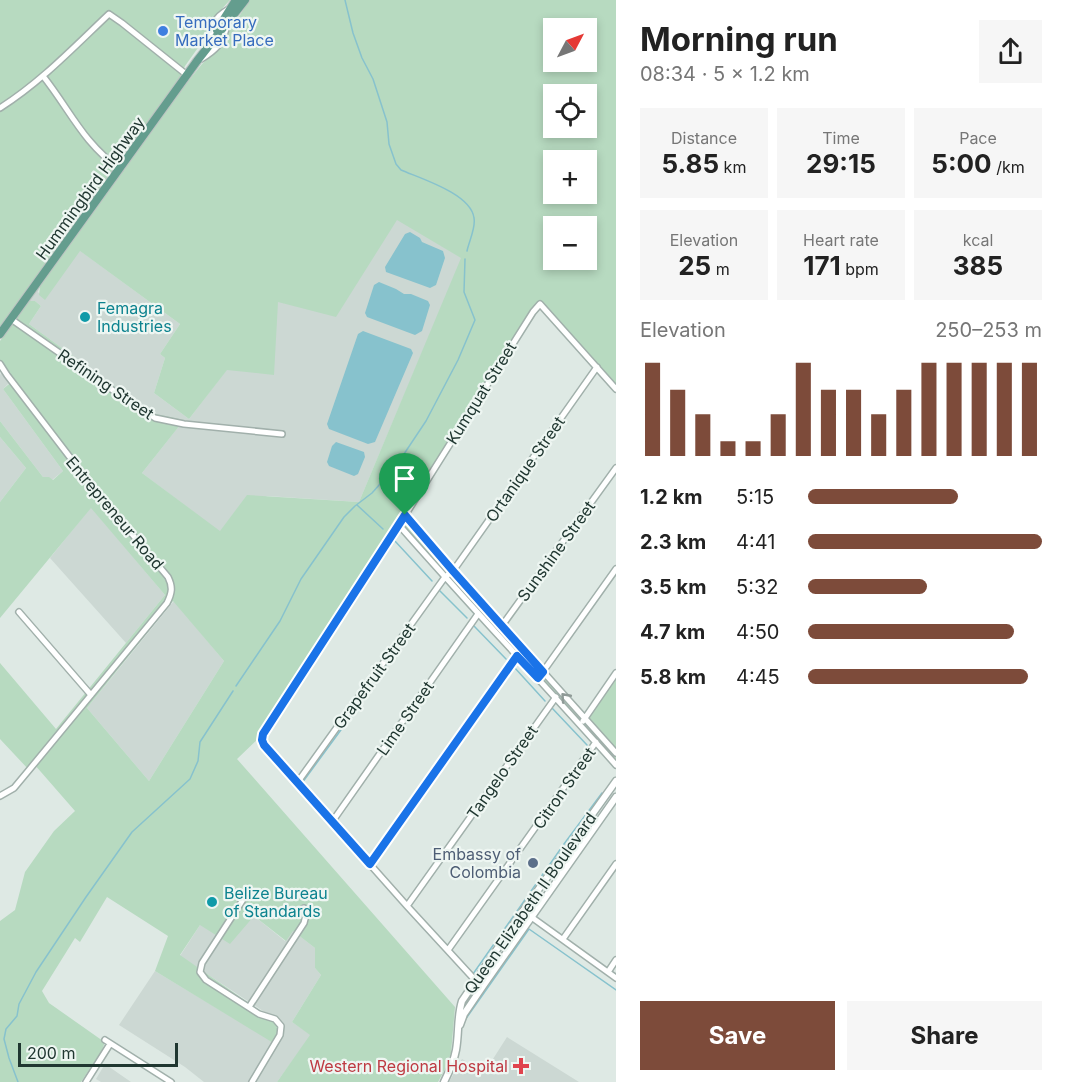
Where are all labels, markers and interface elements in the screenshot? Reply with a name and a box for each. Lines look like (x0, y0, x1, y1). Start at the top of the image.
place label: Temporary Market Place (175, 12, 274, 50)
north arrow (543, 18, 597, 72)
map controls (543, 18, 597, 270)
text: Morning run (640, 19, 838, 59)
button: share (979, 20, 1042, 83)
marker: Temporary Market Place (156, 24, 170, 38)
text: 08:34 · 5 × 1.2 km (640, 62, 810, 86)
button: locate (543, 84, 597, 138)
street label: Hummingbird Highway (31, 112, 149, 264)
text: Distance (671, 128, 737, 148)
text: Time (822, 128, 860, 148)
text: Pace (959, 128, 997, 148)
text: 5.85 (662, 148, 719, 179)
text: 29:15 (806, 148, 876, 179)
text: 5:00 (931, 148, 992, 179)
button: + (543, 150, 597, 204)
text: km (719, 157, 746, 177)
text: /km (992, 157, 1025, 177)
button: − (543, 216, 597, 270)
text: Elevation (670, 230, 738, 250)
text: Heart rate (803, 230, 879, 250)
text: kcal (963, 230, 993, 250)
text: 25 (678, 250, 711, 281)
text: 171 (803, 250, 841, 281)
text: 385 (953, 250, 1003, 281)
text: m (711, 259, 730, 279)
text: bpm (841, 259, 879, 279)
place label: Femagra Industries (97, 298, 172, 336)
marker: Femagra Industries (78, 310, 92, 324)
text: Elevation (640, 318, 726, 342)
text: 250–253 m (935, 318, 1042, 342)
street label: Kumquat Street (442, 338, 520, 448)
street label: Refining Street (54, 345, 158, 423)
street label: Ortanique Street (481, 412, 569, 526)
street label: Entrepreneur Road (62, 452, 168, 574)
pin (379, 453, 430, 515)
icon: arrive (388, 462, 421, 495)
text: 1.2 km (640, 485, 703, 509)
text: 5:15 (736, 485, 774, 509)
street label: Sunshine Street (513, 497, 599, 605)
text: 2.3 km (640, 530, 706, 554)
text: 4:41 (736, 530, 775, 554)
text: 3.5 km (640, 575, 706, 599)
text: 5:32 (736, 575, 778, 599)
street label: Grapefruit Street (329, 619, 419, 733)
text: 4.7 km (640, 620, 705, 644)
text: 4:50 (736, 620, 779, 644)
text: 5.8 km (640, 665, 706, 689)
text: 4:45 (736, 665, 780, 689)
street label: Lime Street (372, 677, 438, 759)
one-way arrow (561, 693, 572, 704)
street label: Tangelo Street (462, 721, 542, 823)
street label: Citron Street (528, 743, 600, 833)
street label: Queen Elizabeth II Boulevard (460, 808, 600, 998)
place label: Embassy of Colombia (433, 844, 521, 882)
marker: Embassy of Colombia (526, 856, 540, 870)
place label: Belize Bureau of Standards (224, 883, 328, 921)
marker: Belize Bureau of Standards (205, 895, 219, 909)
button: Save (640, 1001, 835, 1070)
button: Share (847, 1001, 1042, 1070)
scale bar (18, 1040, 178, 1068)
text: 200 m (27, 1043, 75, 1063)
place label: Western Regional Hospital (309, 1056, 508, 1076)
marker: Western Regional Hospital (512, 1057, 530, 1075)

